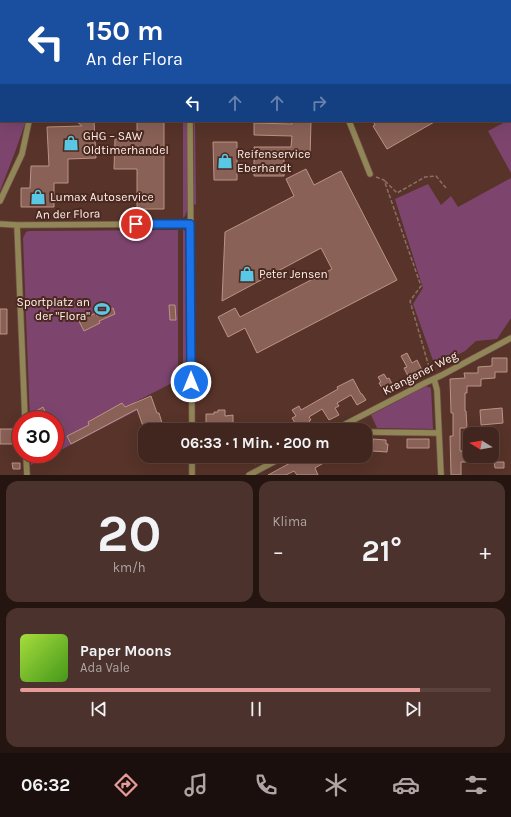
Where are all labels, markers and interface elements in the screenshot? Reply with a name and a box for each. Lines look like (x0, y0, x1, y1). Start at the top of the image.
text: 150 m (86, 14, 164, 47)
icon: left (20, 16, 72, 68)
text: An der Flora (86, 48, 183, 70)
icon: left (182, 92, 204, 114)
icon: ahead (224, 92, 246, 114)
icon: ahead (266, 92, 288, 114)
icon: right (308, 92, 330, 114)
place label: GHG – SAW Oldtimerhandel (83, 129, 169, 157)
shop icon: GHG – SAW Oldtimerhandel (62, 134, 80, 152)
place label: Reifenservice Eberhardt (237, 147, 310, 175)
shop icon: Reifenservice Eberhardt (216, 152, 234, 170)
shop icon: Lumax Autoservice (29, 188, 47, 206)
place label: Lumax Autoservice (50, 190, 154, 204)
street label: An der Flora (36, 206, 100, 222)
pin (119, 207, 153, 241)
icon: arrive (125, 213, 147, 235)
shop icon: Peter Jensen (238, 265, 256, 283)
place label: Peter Jensen (259, 267, 328, 281)
place label: Sportplatz an der "Flora" (16, 295, 90, 323)
sports icon: Sportplatz an der "Flora" (93, 300, 111, 318)
street label: Krangener Weg (380, 348, 460, 398)
position arrow (170, 361, 212, 403)
speed limit sign: 30 (12, 411, 64, 463)
north arrow (463, 427, 499, 463)
map controls (463, 427, 499, 463)
text: 06:33 · 1 Min. · 200 m (181, 434, 329, 452)
text: 20 (97, 503, 161, 564)
text: Klima (273, 514, 307, 529)
text: 21° (361, 533, 402, 569)
text: − (273, 539, 284, 565)
text: + (479, 539, 491, 565)
text: km/h (113, 560, 146, 575)
text: Paper Moons (80, 642, 172, 660)
text: Ada Vale (80, 660, 130, 675)
icon: previous (88, 698, 110, 720)
icon: pause (245, 698, 267, 720)
icon: next (402, 698, 424, 720)
icon: directions (112, 771, 140, 799)
icon: music (182, 771, 210, 799)
icon: phone (252, 771, 280, 799)
icon: climate (322, 771, 350, 799)
icon: car (392, 771, 420, 799)
icon: filters (462, 771, 490, 799)
text: 06:32 (21, 774, 70, 796)

